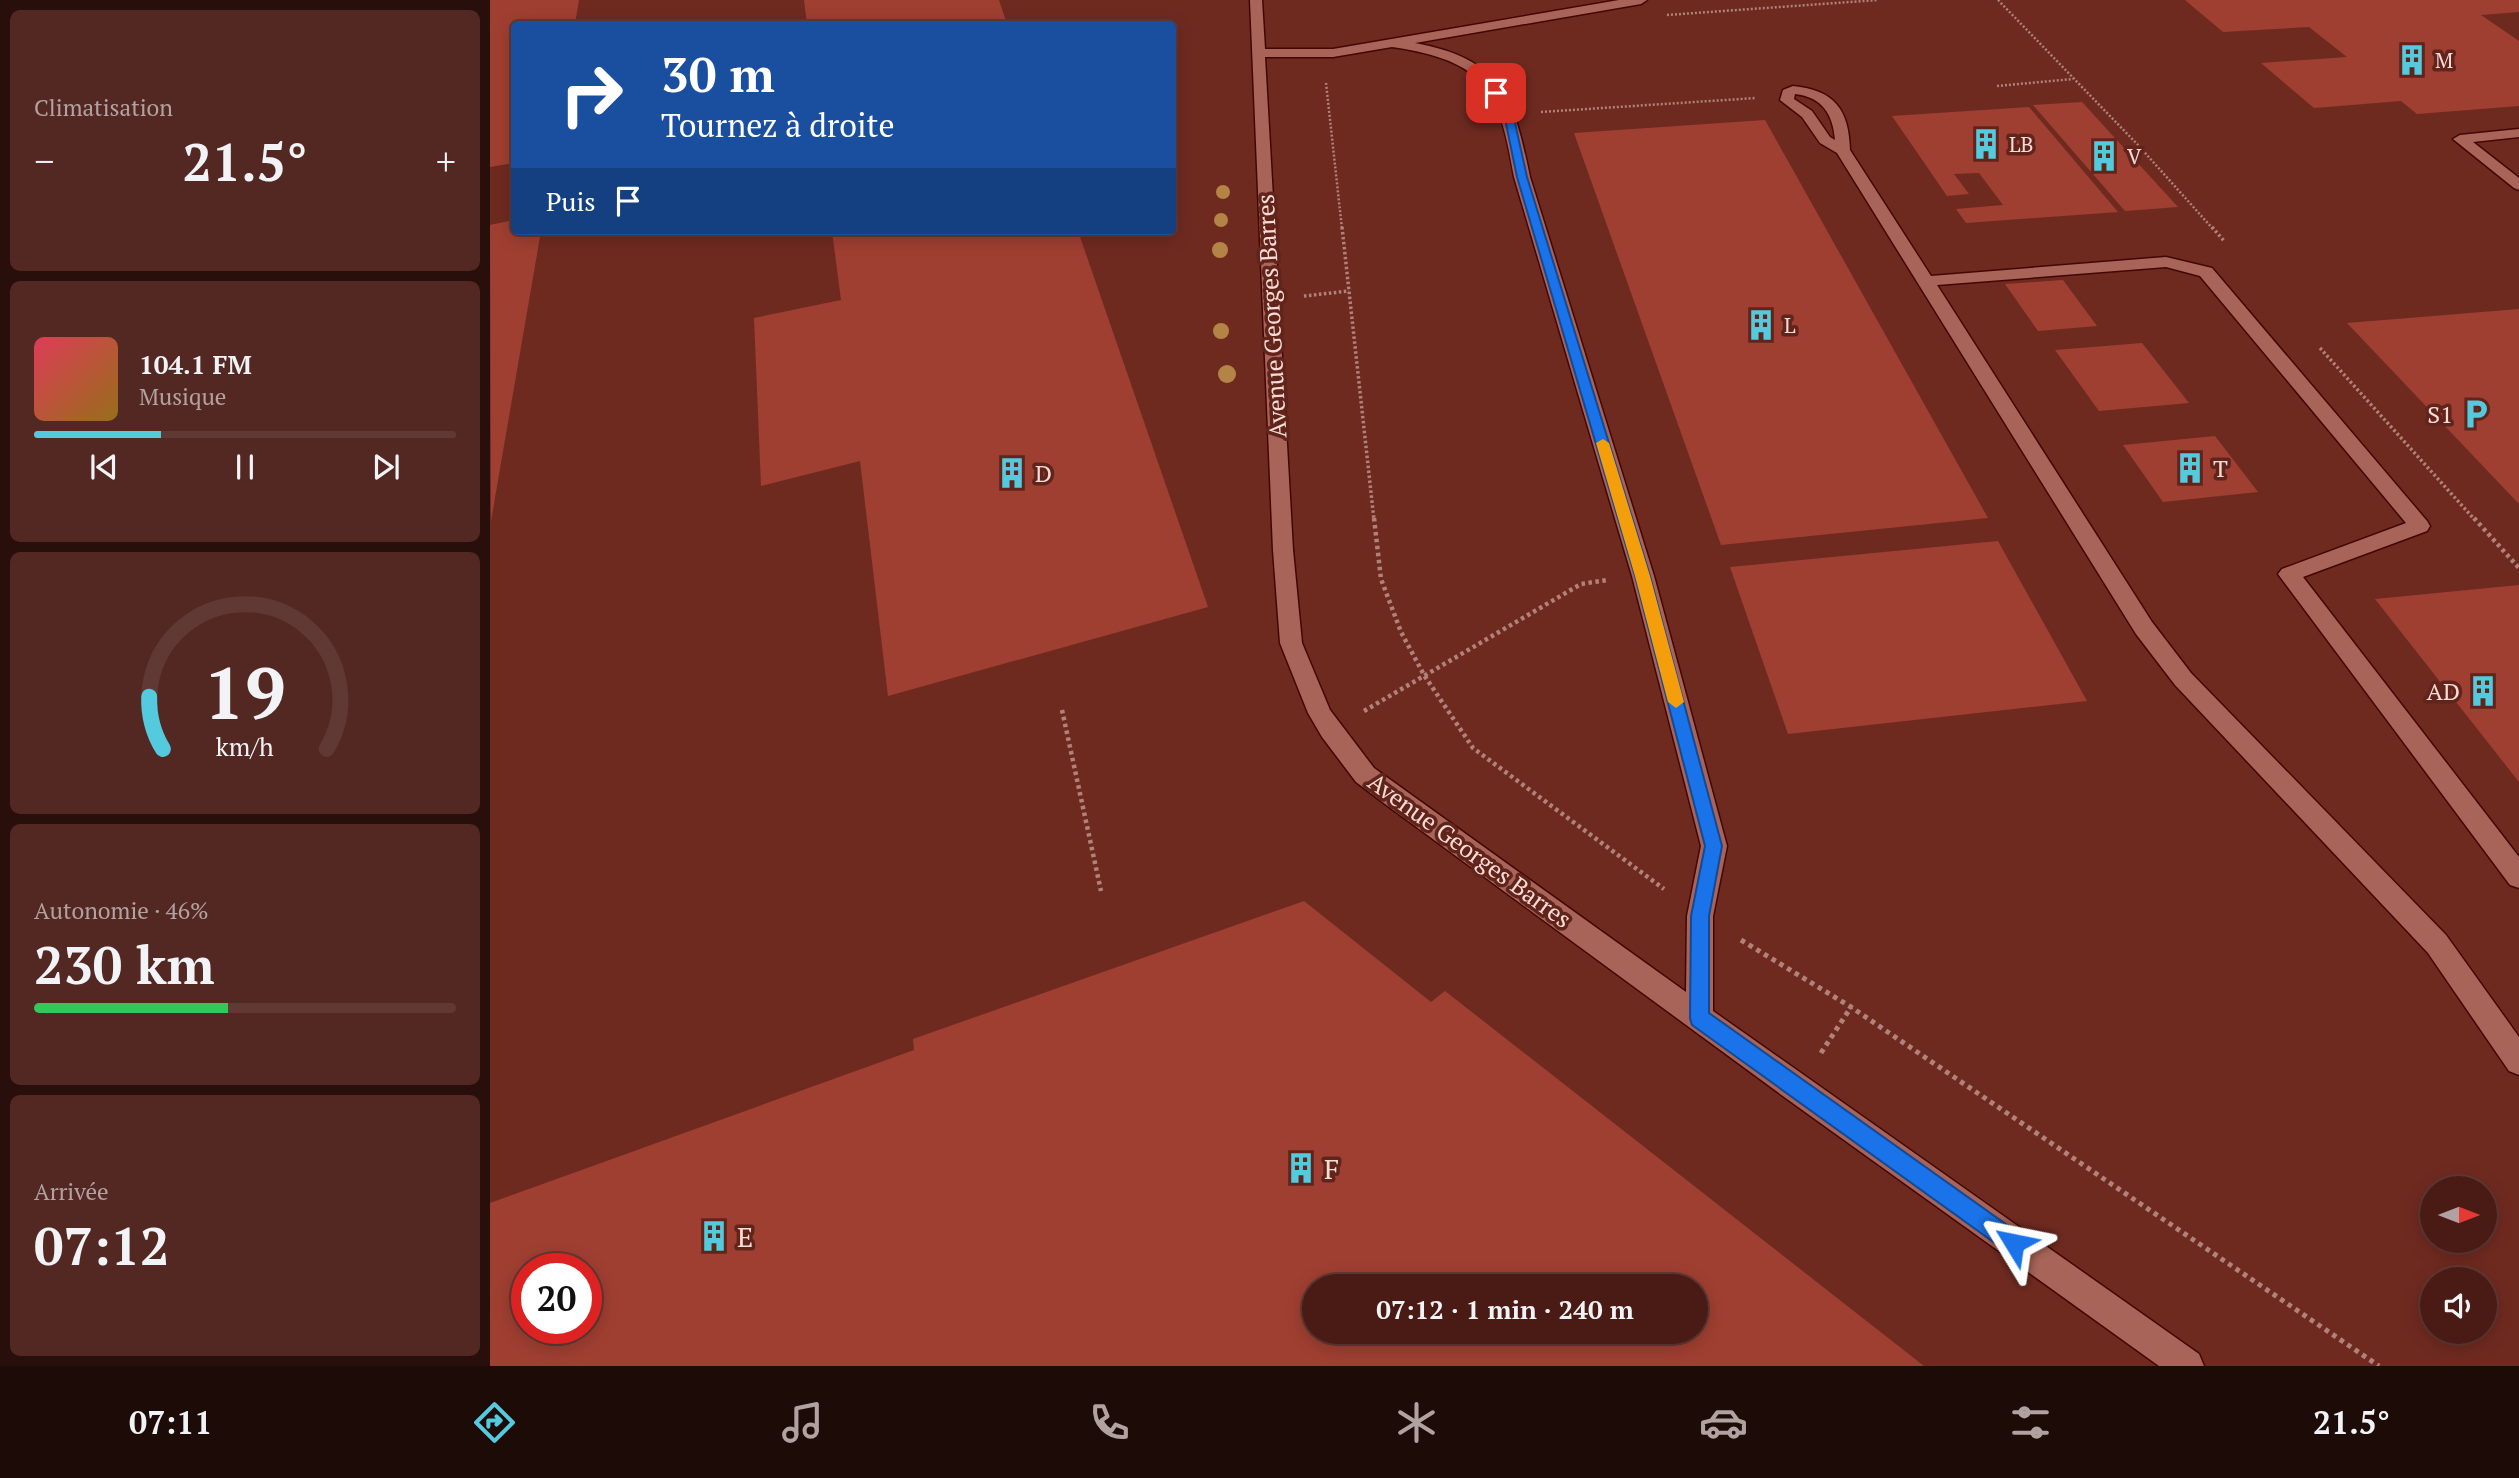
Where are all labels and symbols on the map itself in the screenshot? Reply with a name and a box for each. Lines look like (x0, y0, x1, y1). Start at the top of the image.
building icon: M (2395, 43, 2429, 77)
place label: M (2435, 46, 2453, 74)
pin (1466, 63, 1526, 123)
building icon: LB (1969, 127, 2003, 161)
place label: LB (2009, 130, 2033, 158)
building icon: V (2087, 139, 2121, 173)
place label: V (2127, 142, 2142, 170)
street label: Avenue Georges Barres (1249, 193, 1293, 439)
building icon: L (1744, 308, 1778, 342)
place label: L (1784, 311, 1796, 339)
parking icon: S1 (2459, 397, 2493, 431)
place label: S1 (2427, 398, 2453, 430)
building icon: T (2173, 451, 2207, 485)
place label: T (2213, 452, 2228, 484)
building icon: D (995, 456, 1029, 490)
place label: D (1035, 457, 1052, 489)
building icon: AD (2466, 674, 2500, 708)
place label: AD (2427, 675, 2460, 707)
street label: Avenue Georges Barres (1362, 765, 1578, 935)
place label: F (1324, 1150, 1339, 1187)
building icon: F (1284, 1151, 1318, 1185)
north arrow (2420, 1176, 2497, 1253)
position arrow (1977, 1206, 2051, 1280)
place label: E (737, 1218, 753, 1255)
building icon: E (697, 1219, 731, 1253)
speed limit sign: 20 (511, 1253, 602, 1344)

